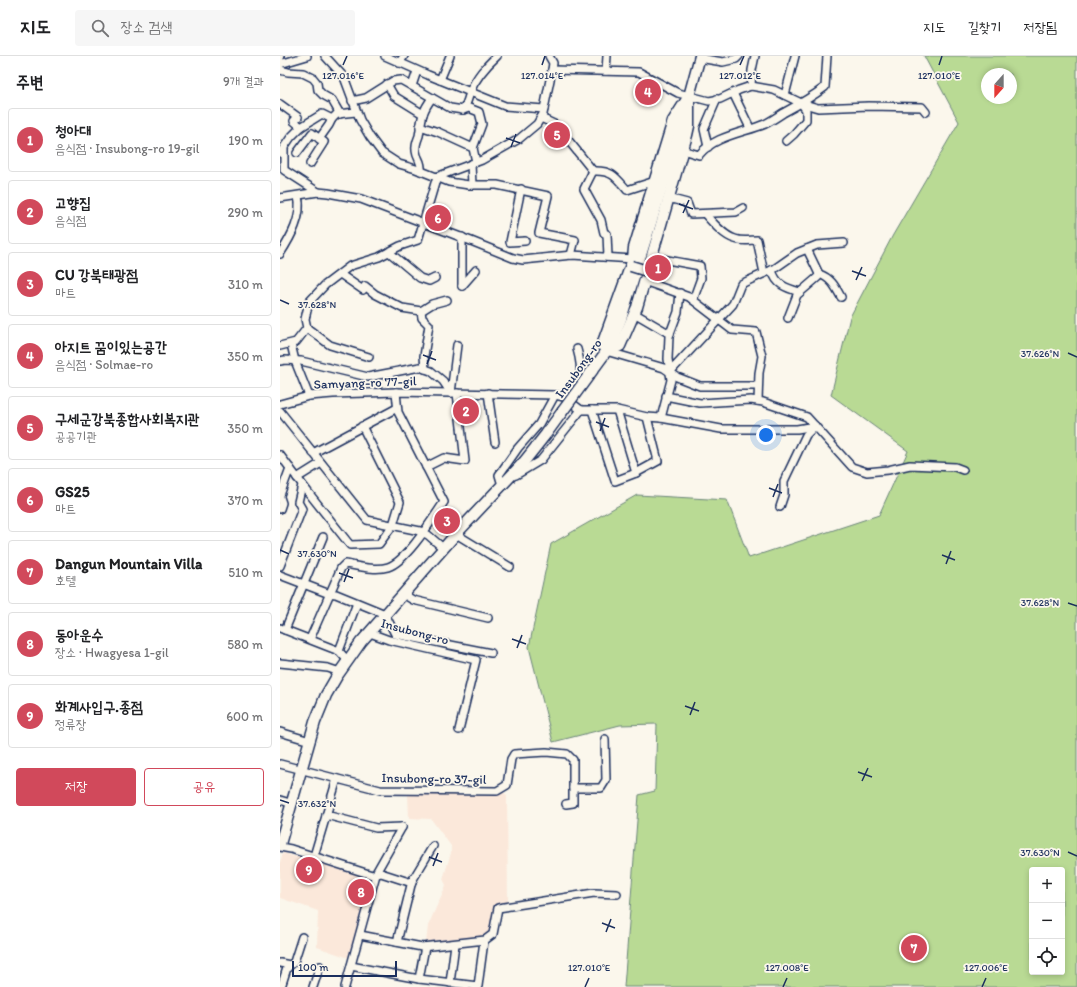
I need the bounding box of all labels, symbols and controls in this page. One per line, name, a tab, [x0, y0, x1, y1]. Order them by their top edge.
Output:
search box	[75, 10, 355, 46]
text: 지도	[20, 15, 51, 38]
icon: search	[89, 17, 111, 39]
text: 장소 검색	[121, 18, 172, 36]
text: 지도	[923, 19, 945, 36]
text: 길찾기	[967, 19, 1001, 36]
text: 저장됨	[1023, 19, 1057, 36]
north arrow	[981, 68, 1017, 104]
text: 127.016°E	[322, 69, 364, 82]
text: 127.014°E	[521, 69, 564, 82]
text: 127.012°E	[719, 69, 761, 82]
text: 127.010°E	[918, 69, 961, 82]
text: 주변	[16, 72, 43, 92]
text: 9개 결과	[223, 74, 264, 89]
pin: 4	[635, 77, 661, 107]
pin: 5	[544, 120, 570, 150]
text: 청아대	[55, 122, 91, 140]
text: 1	[27, 133, 33, 148]
text: 190 m	[228, 133, 263, 148]
text: 음식점 · Insubong-ro 19-gil	[55, 141, 200, 156]
text: 고향집	[55, 194, 91, 212]
pin: 6	[425, 203, 451, 233]
text: 2	[27, 205, 33, 220]
text: 290 m	[227, 205, 263, 220]
text: 음식점	[55, 213, 86, 228]
pin: 1	[645, 253, 671, 283]
text: CU 강북태광점	[55, 266, 138, 284]
text: 3	[26, 277, 34, 292]
text: 310 m	[228, 277, 263, 292]
text: 마트	[55, 285, 76, 300]
text: 37.628°N	[298, 298, 337, 311]
street label: Insubong-ro	[552, 335, 605, 401]
text: 아지트 꿈이있는공간	[55, 338, 167, 356]
text: 37.626°N	[1021, 347, 1059, 360]
text: 4	[26, 349, 34, 364]
text: 350 m	[227, 349, 263, 364]
text: 음식점 · Solmae-ro	[55, 357, 153, 372]
street label: Samyang-ro 77-gil	[313, 373, 417, 392]
pin: 2	[453, 396, 479, 426]
text: 구세군강북종합사회복지관	[55, 410, 200, 428]
text: 5	[27, 421, 33, 436]
text: 350 m	[227, 421, 263, 436]
your location	[756, 425, 776, 445]
text: 공공기관	[55, 429, 97, 444]
text: GS25	[55, 483, 90, 501]
text: 6	[27, 493, 33, 508]
text: 370 m	[228, 493, 263, 508]
text: 마트	[55, 501, 76, 516]
pin: 3	[434, 506, 460, 536]
text: 37.630°N	[297, 547, 337, 560]
text: Dangun Mountain Villa	[55, 555, 202, 573]
text: 7	[27, 565, 33, 580]
text: 510 m	[228, 565, 263, 580]
text: 호텔	[55, 573, 76, 588]
text: 37.628°N	[1021, 596, 1060, 609]
street label: Insubong-ro	[379, 615, 451, 648]
text: 동아운수	[55, 626, 103, 644]
text: 8	[26, 637, 34, 652]
text: 580 m	[227, 637, 263, 652]
text: 장소 · Hwagyesa 1-gil	[55, 645, 169, 660]
text: 화계사입구.종점	[55, 698, 143, 716]
text: 9	[27, 709, 33, 724]
text: 600 m	[226, 709, 263, 724]
text: 정류장	[55, 717, 86, 732]
button: 저장	[16, 768, 136, 806]
button: 공유	[144, 768, 264, 806]
street label: Insubong-ro 37-gil	[381, 770, 487, 787]
text: 37.632°N	[298, 797, 337, 810]
text: 37.630°N	[1020, 846, 1060, 859]
pin: 9	[296, 855, 322, 885]
map controls	[1029, 867, 1065, 975]
button: +	[1029, 867, 1065, 903]
pin: 8	[348, 877, 374, 907]
button: −	[1029, 903, 1065, 939]
pin: 7	[901, 933, 927, 963]
button: locate	[1029, 939, 1065, 975]
scale bar	[292, 959, 397, 978]
text: 100 m	[298, 961, 328, 974]
text: 127.010°E	[568, 961, 611, 974]
text: 127.008°E	[765, 961, 809, 974]
text: 127.006°E	[964, 961, 1008, 974]

